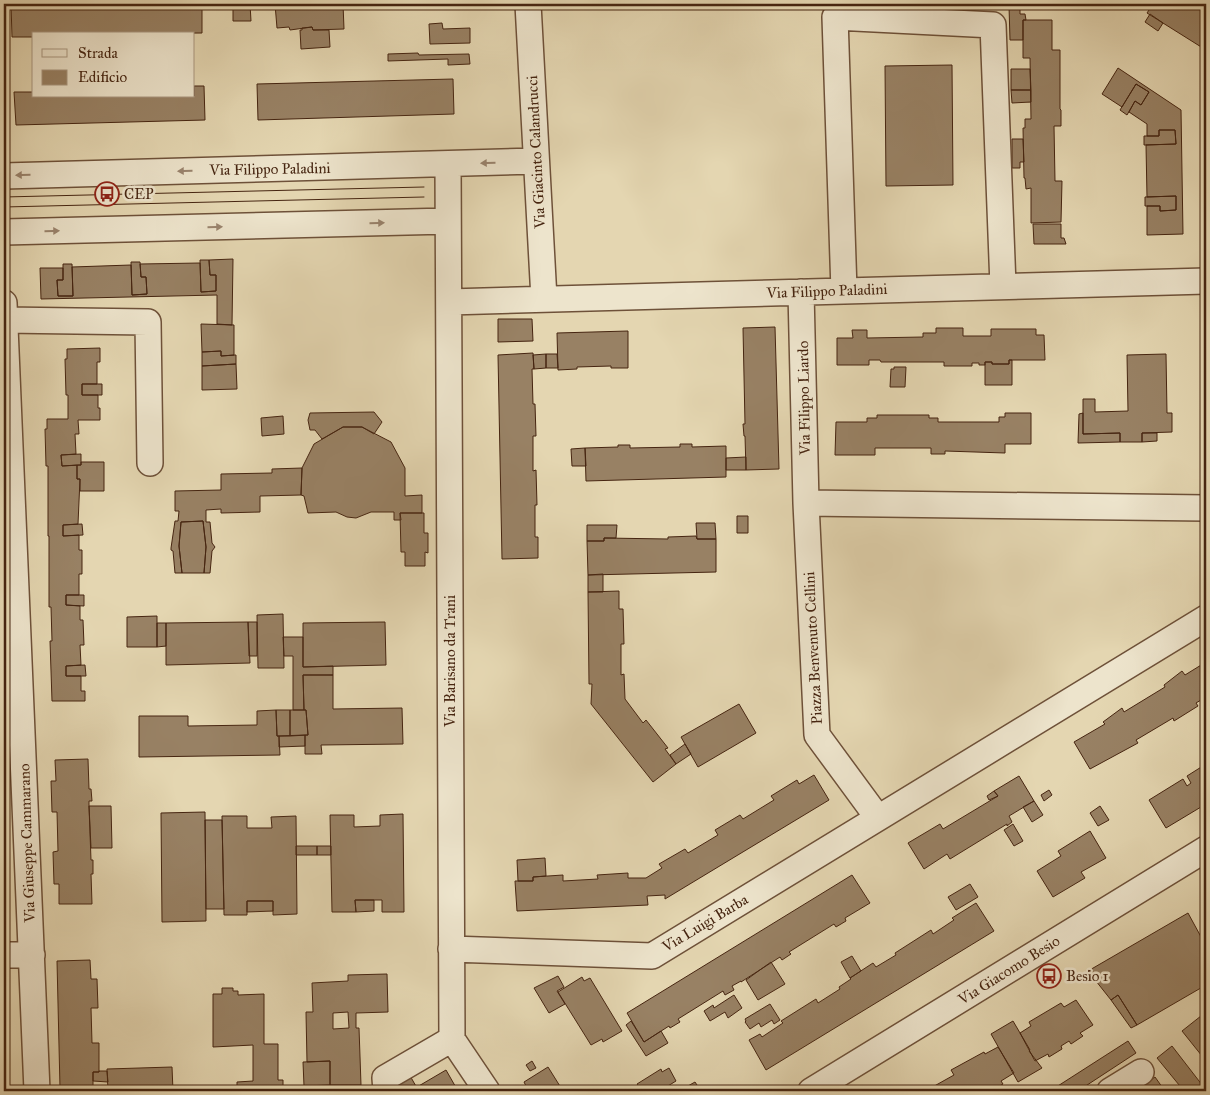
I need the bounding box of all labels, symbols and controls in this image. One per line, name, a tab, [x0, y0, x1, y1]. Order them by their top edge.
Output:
legend	[32, 32, 195, 98]
text: Strada	[78, 44, 118, 62]
text: Edificio	[78, 68, 127, 86]
street label: Via Giacinto Calandrucci	[523, 75, 549, 230]
street label: Via Filippo Paladini	[208, 159, 331, 179]
one-way arrow	[479, 159, 495, 167]
one-way arrow	[177, 167, 193, 175]
one-way arrow	[15, 171, 31, 179]
bus stop icon: CEP	[94, 181, 120, 207]
place label: CEP	[124, 185, 154, 203]
one-way arrow	[370, 218, 386, 226]
one-way arrow	[207, 223, 223, 231]
one-way arrow	[45, 227, 61, 235]
street label: Via Filippo Paladini	[765, 280, 888, 302]
street label: Via Filippo Liardo	[794, 340, 814, 456]
street label: Piazza Benvenuto Cellini	[800, 571, 826, 725]
street label: Via Barisano da Trani	[441, 595, 459, 728]
street label: Via Giuseppe Cammarano	[15, 763, 39, 924]
street label: Via Luigi Barba	[658, 890, 752, 956]
street label: Via Giacomo Besio	[954, 931, 1063, 1009]
bus stop icon: Besio 1	[1036, 963, 1062, 989]
place label: Besio 1	[1066, 967, 1109, 985]

